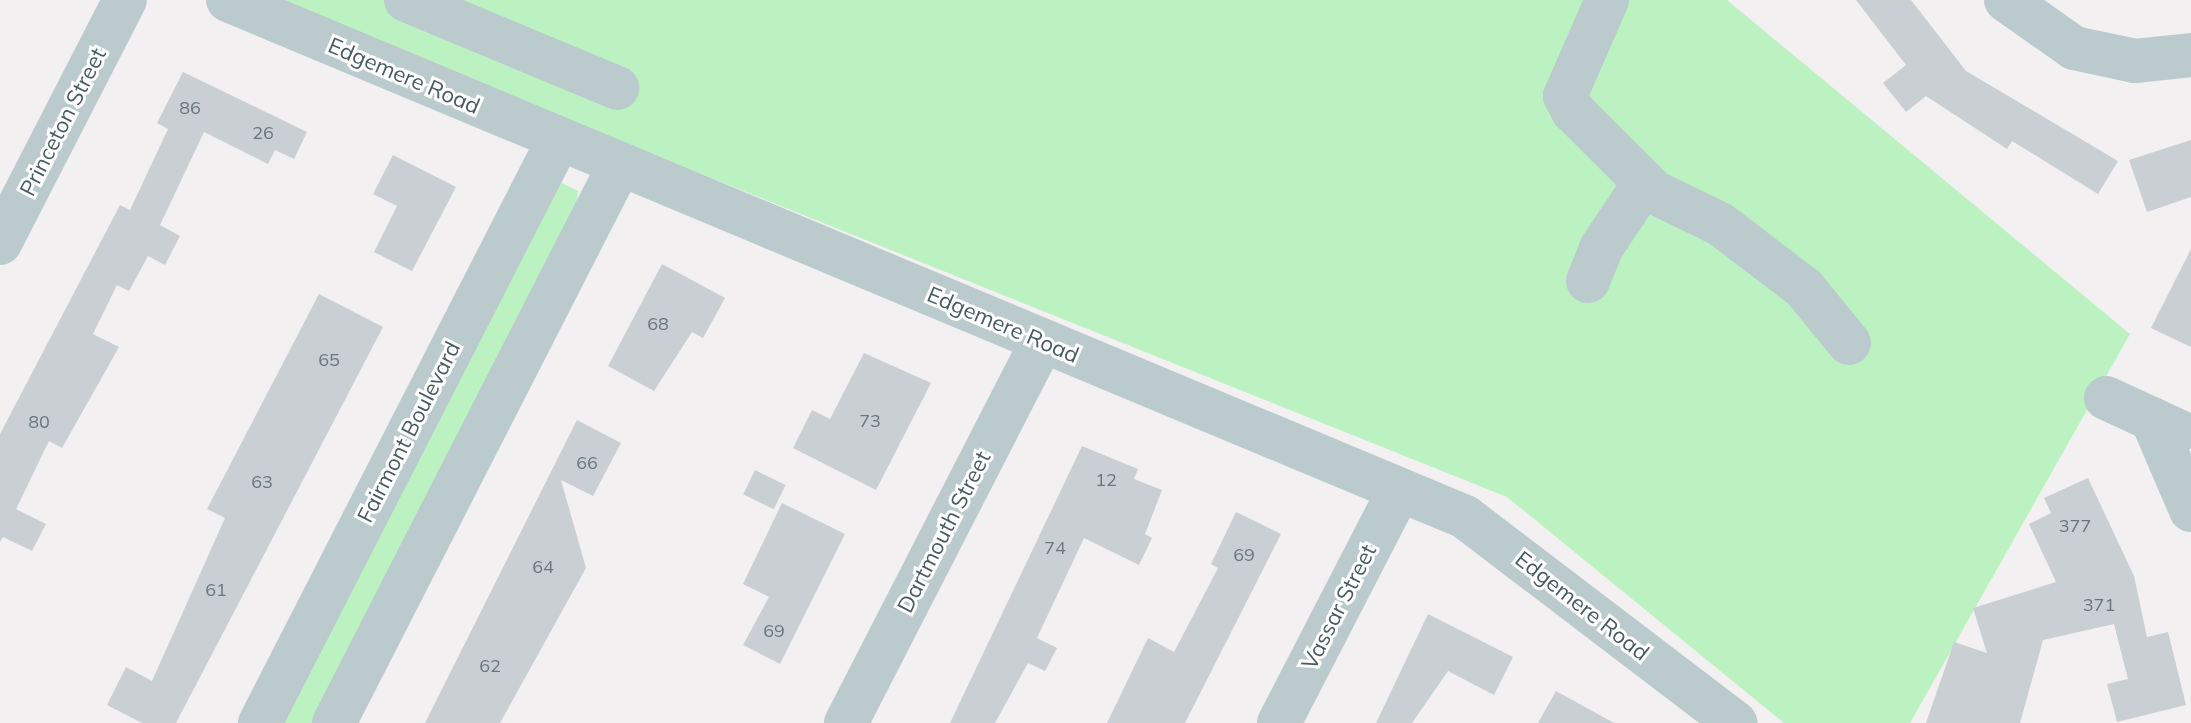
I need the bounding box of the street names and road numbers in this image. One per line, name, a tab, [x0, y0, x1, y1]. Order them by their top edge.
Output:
street label: Edgemere Road	[324, 32, 484, 120]
street label: Princeton Street	[14, 44, 112, 200]
street label: Edgemere Road	[923, 281, 1083, 369]
street label: Fairmont Boulevard	[352, 337, 466, 527]
street label: Dartmouth Street	[892, 447, 996, 617]
street label: Vassar Street	[1296, 540, 1382, 674]
street label: Edgemere Road	[1510, 546, 1654, 666]

